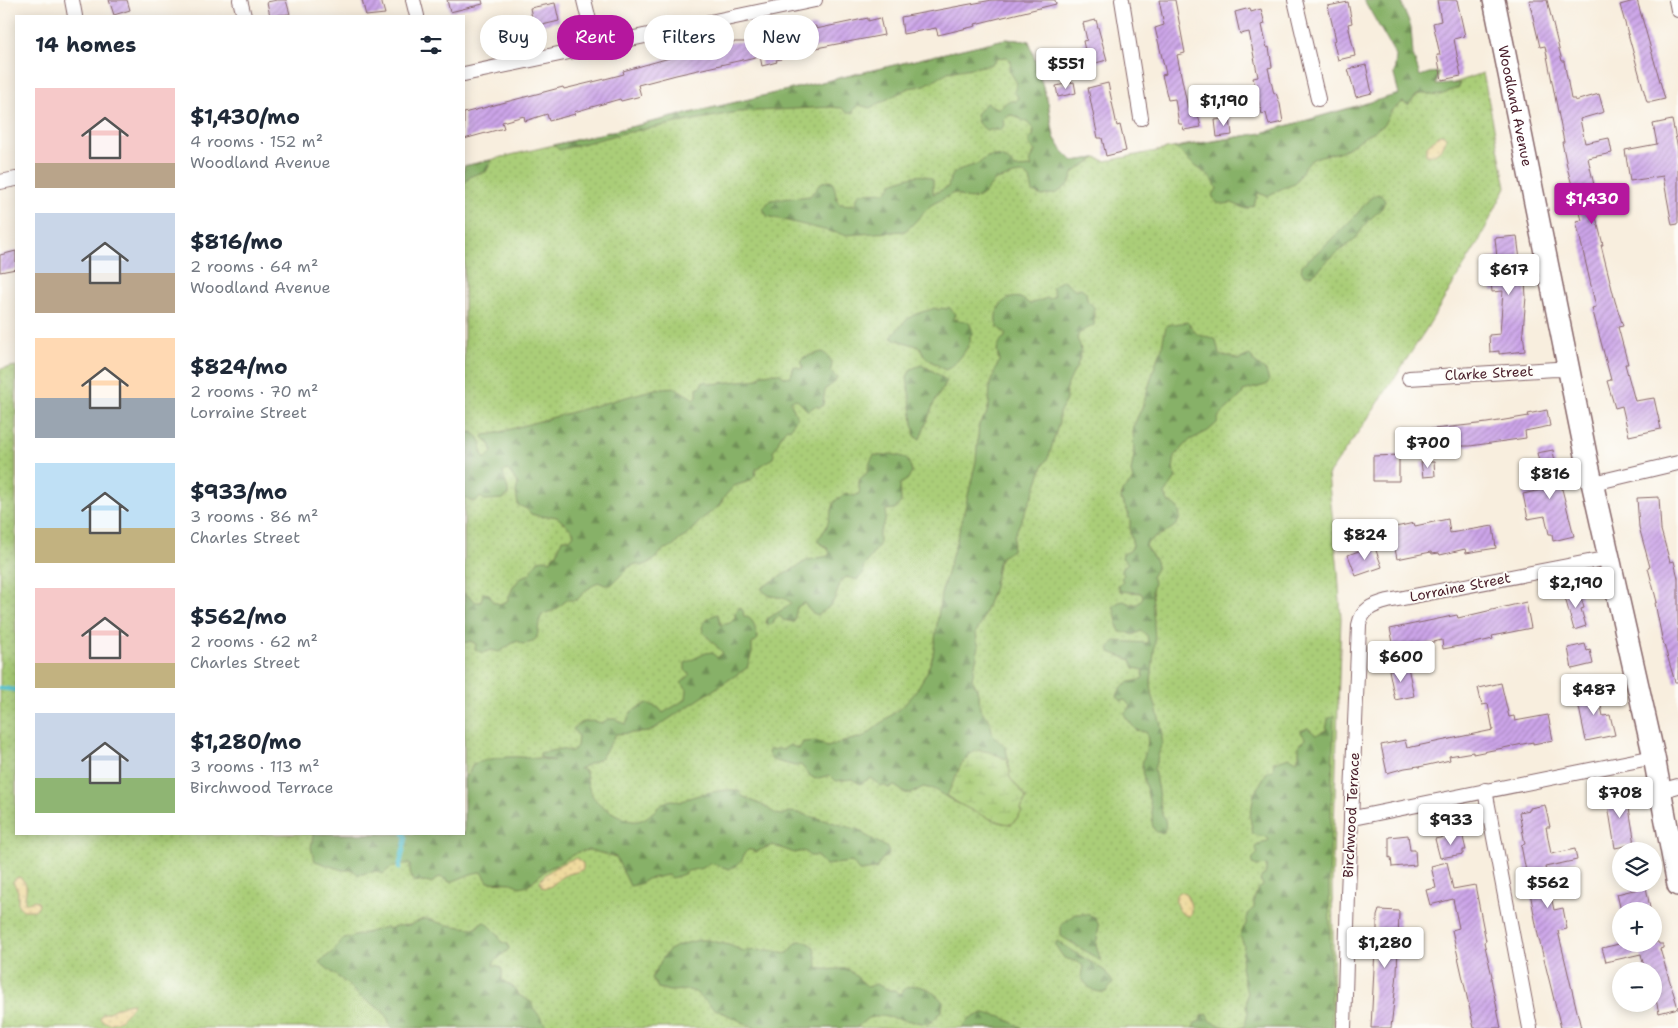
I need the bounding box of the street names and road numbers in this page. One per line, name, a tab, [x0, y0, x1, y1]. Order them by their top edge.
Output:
street label: Woodland Avenue	[1494, 44, 1536, 168]
street label: Clarke Street	[1444, 362, 1534, 384]
street label: Lorraine Street	[1408, 568, 1512, 606]
street label: Birchwood Terrace	[1339, 752, 1363, 878]

